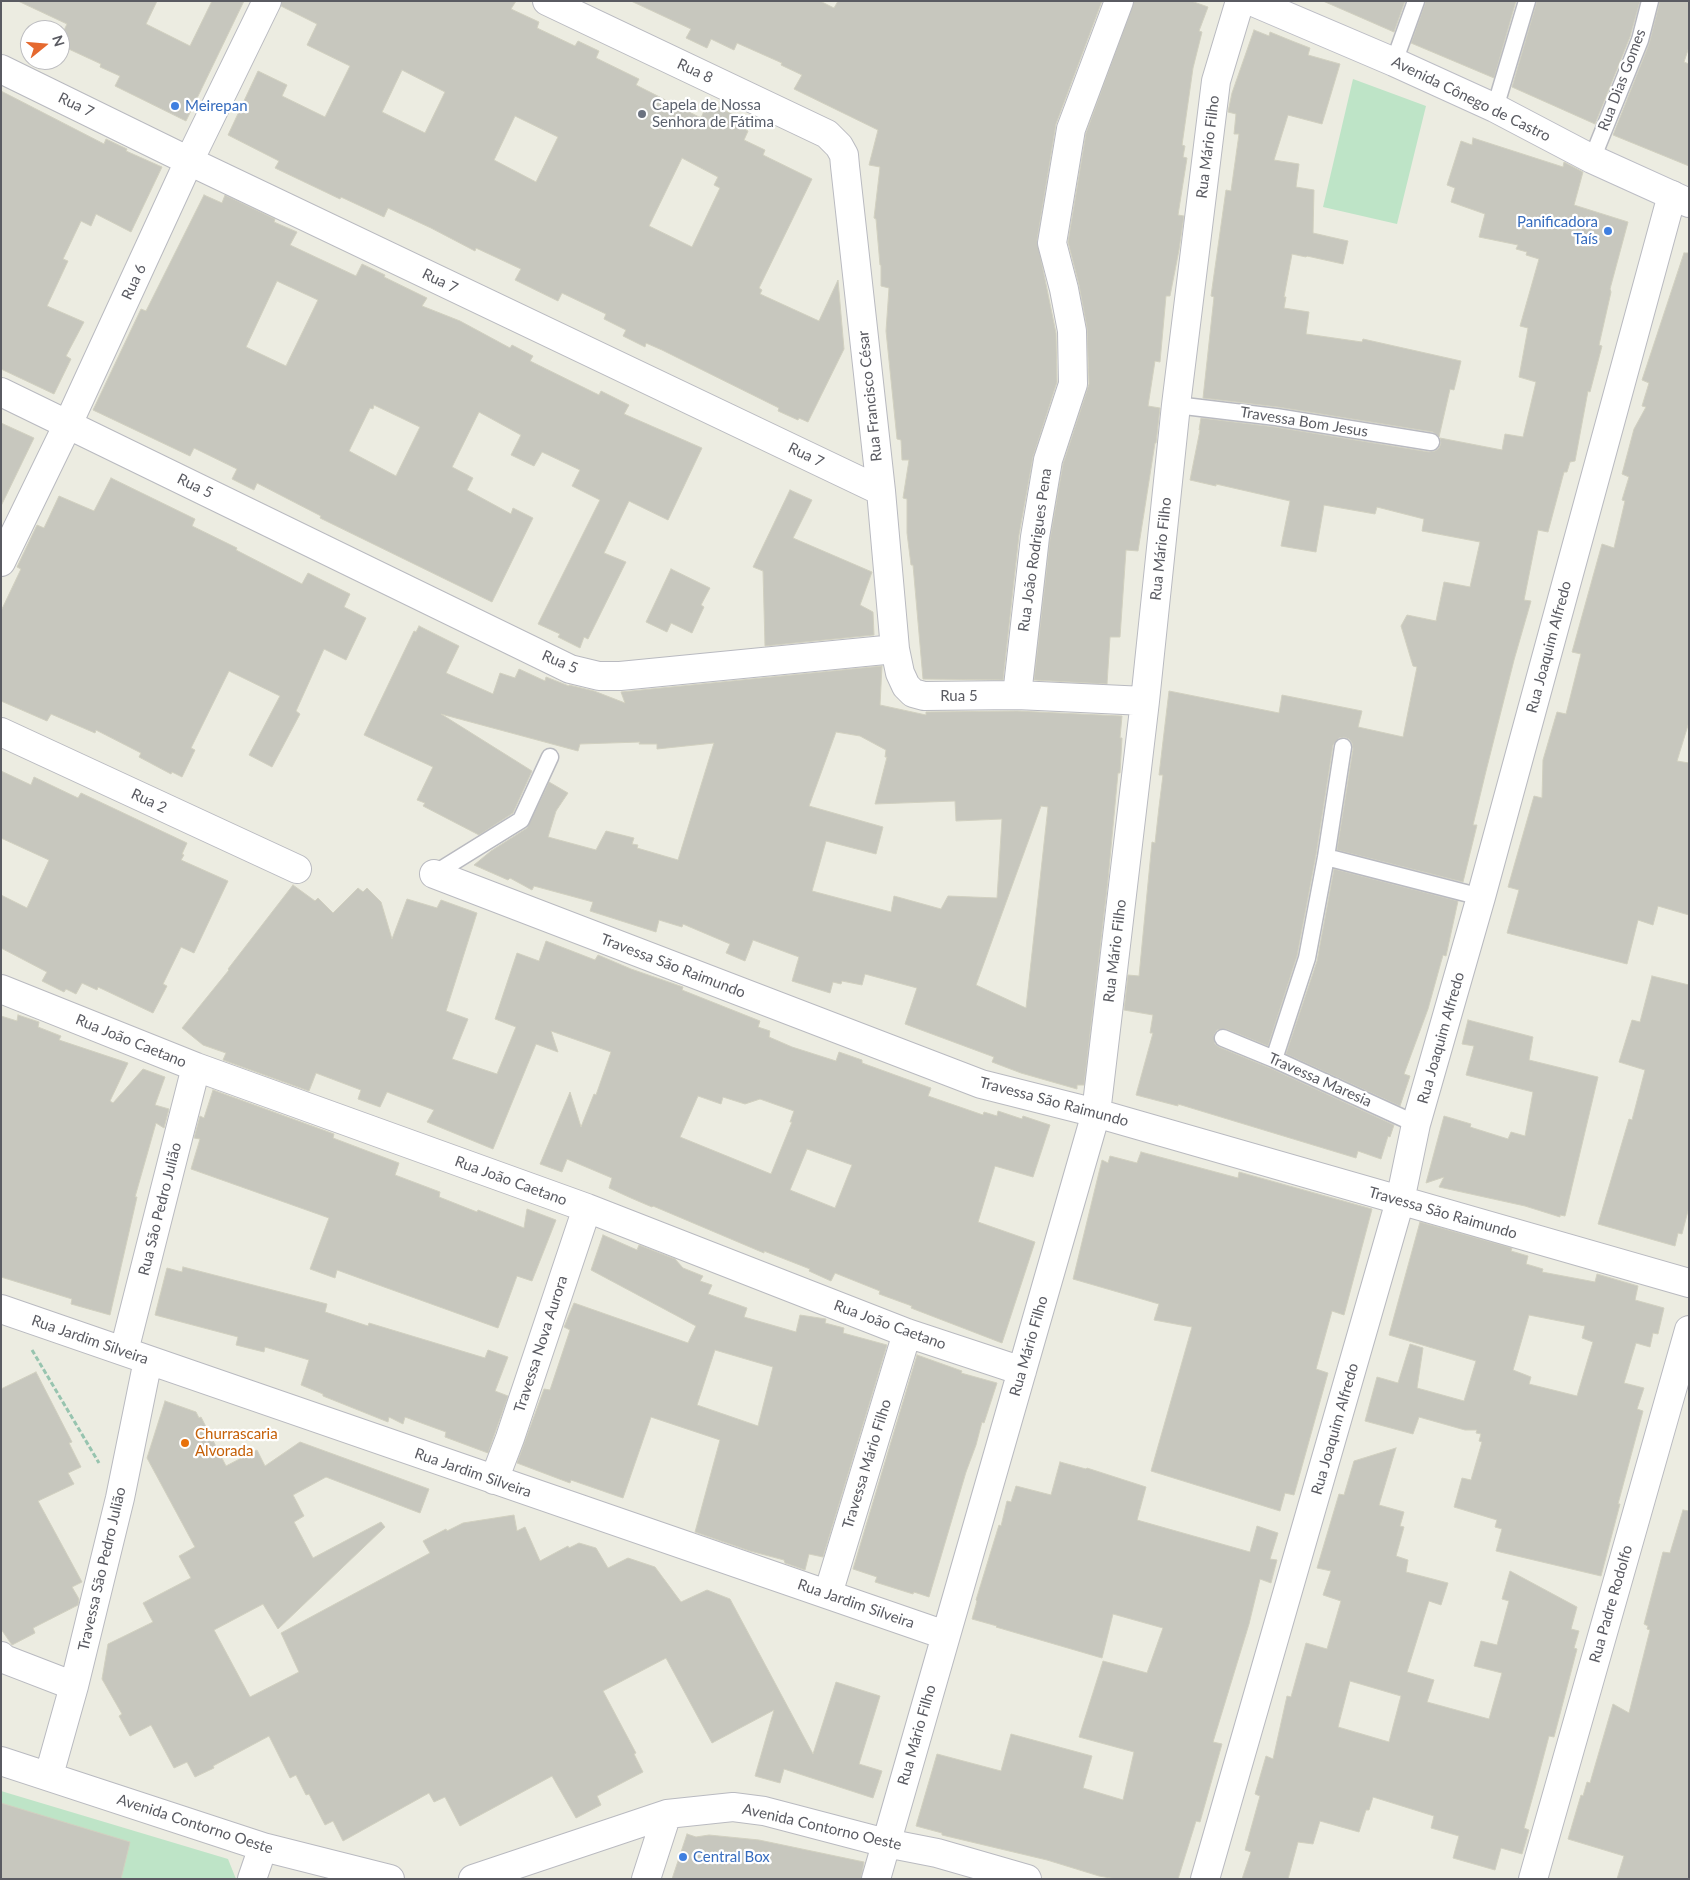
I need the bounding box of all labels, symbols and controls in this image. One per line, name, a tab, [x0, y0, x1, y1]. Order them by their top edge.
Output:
north arrow	[20, 20, 70, 70]
street label: Rua Dias Gomes	[1594, 27, 1650, 133]
text: N	[49, 33, 69, 48]
street label: Avenida Cônego de Castro	[1389, 53, 1553, 145]
street label: Rua 8	[674, 55, 716, 87]
street label: Rua 7	[55, 89, 97, 121]
street label: Rua Mário Filho	[1193, 94, 1223, 200]
place label: Capela de Nossa Senhora de Fátima	[652, 96, 774, 131]
place label: Meirepan	[185, 97, 248, 115]
marker: Meirepan	[169, 100, 181, 112]
marker: Capela de Nossa Senhora de Fátima	[636, 108, 648, 120]
place label: Panificadora Taís	[1517, 213, 1598, 248]
marker: Panificadora Taís	[1602, 225, 1614, 237]
street label: Rua 6	[118, 261, 150, 303]
street label: Rua 7	[419, 265, 461, 297]
street label: Rua Francisco César	[854, 330, 886, 462]
street label: Travessa Bom Jesus	[1239, 403, 1369, 441]
street label: Rua 7	[785, 439, 827, 471]
street label: Rua João Rodrigues Pena	[1015, 467, 1055, 633]
street label: Rua 5	[174, 470, 216, 502]
street label: Rua Mário Filho	[1147, 496, 1175, 602]
street label: Rua Joaquim Alfredo	[1523, 579, 1575, 715]
street label: Rua 5	[539, 646, 581, 678]
street label: Rua 5	[940, 687, 978, 705]
street label: Rua 2	[128, 785, 170, 817]
street label: Rua Mário Filho	[1100, 898, 1130, 1004]
street label: Travessa São Raimundo	[598, 930, 748, 1002]
street label: Rua Joaquim Alfredo	[1414, 970, 1468, 1106]
street label: Rua João Caetano	[73, 1011, 189, 1071]
street label: Travessa Maresia	[1265, 1049, 1375, 1111]
street label: Travessa São Raimundo	[977, 1073, 1131, 1131]
street label: Rua São Pedro Julião	[135, 1141, 185, 1277]
street label: Rua João Caetano	[452, 1152, 570, 1210]
street label: Travessa São Raimundo	[1367, 1183, 1519, 1243]
street label: Travessa Nova Aurora	[510, 1273, 572, 1415]
street label: Rua Mário Filho	[1006, 1294, 1052, 1398]
street label: Rua João Caetano	[831, 1296, 949, 1354]
street label: Rua Jardim Silveira	[29, 1312, 151, 1368]
street label: Rua Joaquim Alfredo	[1308, 1361, 1362, 1497]
street label: Travessa Mário Filho	[839, 1397, 895, 1531]
place label: Churrascaria Alvorada	[195, 1425, 278, 1460]
marker: Churrascaria Alvorada	[179, 1437, 191, 1449]
street label: Rua Jardim Silveira	[412, 1445, 534, 1501]
street label: Travessa São Pedro Julião	[74, 1485, 130, 1653]
street label: Rua Padre Rodolfo	[1586, 1543, 1636, 1665]
street label: Rua Jardim Silveira	[795, 1576, 917, 1632]
street label: Rua Mário Filho	[894, 1683, 940, 1787]
street label: Avenida Contorno Oeste	[115, 1790, 275, 1858]
street label: Avenida Contorno Oeste	[741, 1800, 903, 1854]
place label: Central Box	[693, 1848, 770, 1866]
marker: Central Box	[677, 1851, 689, 1863]

